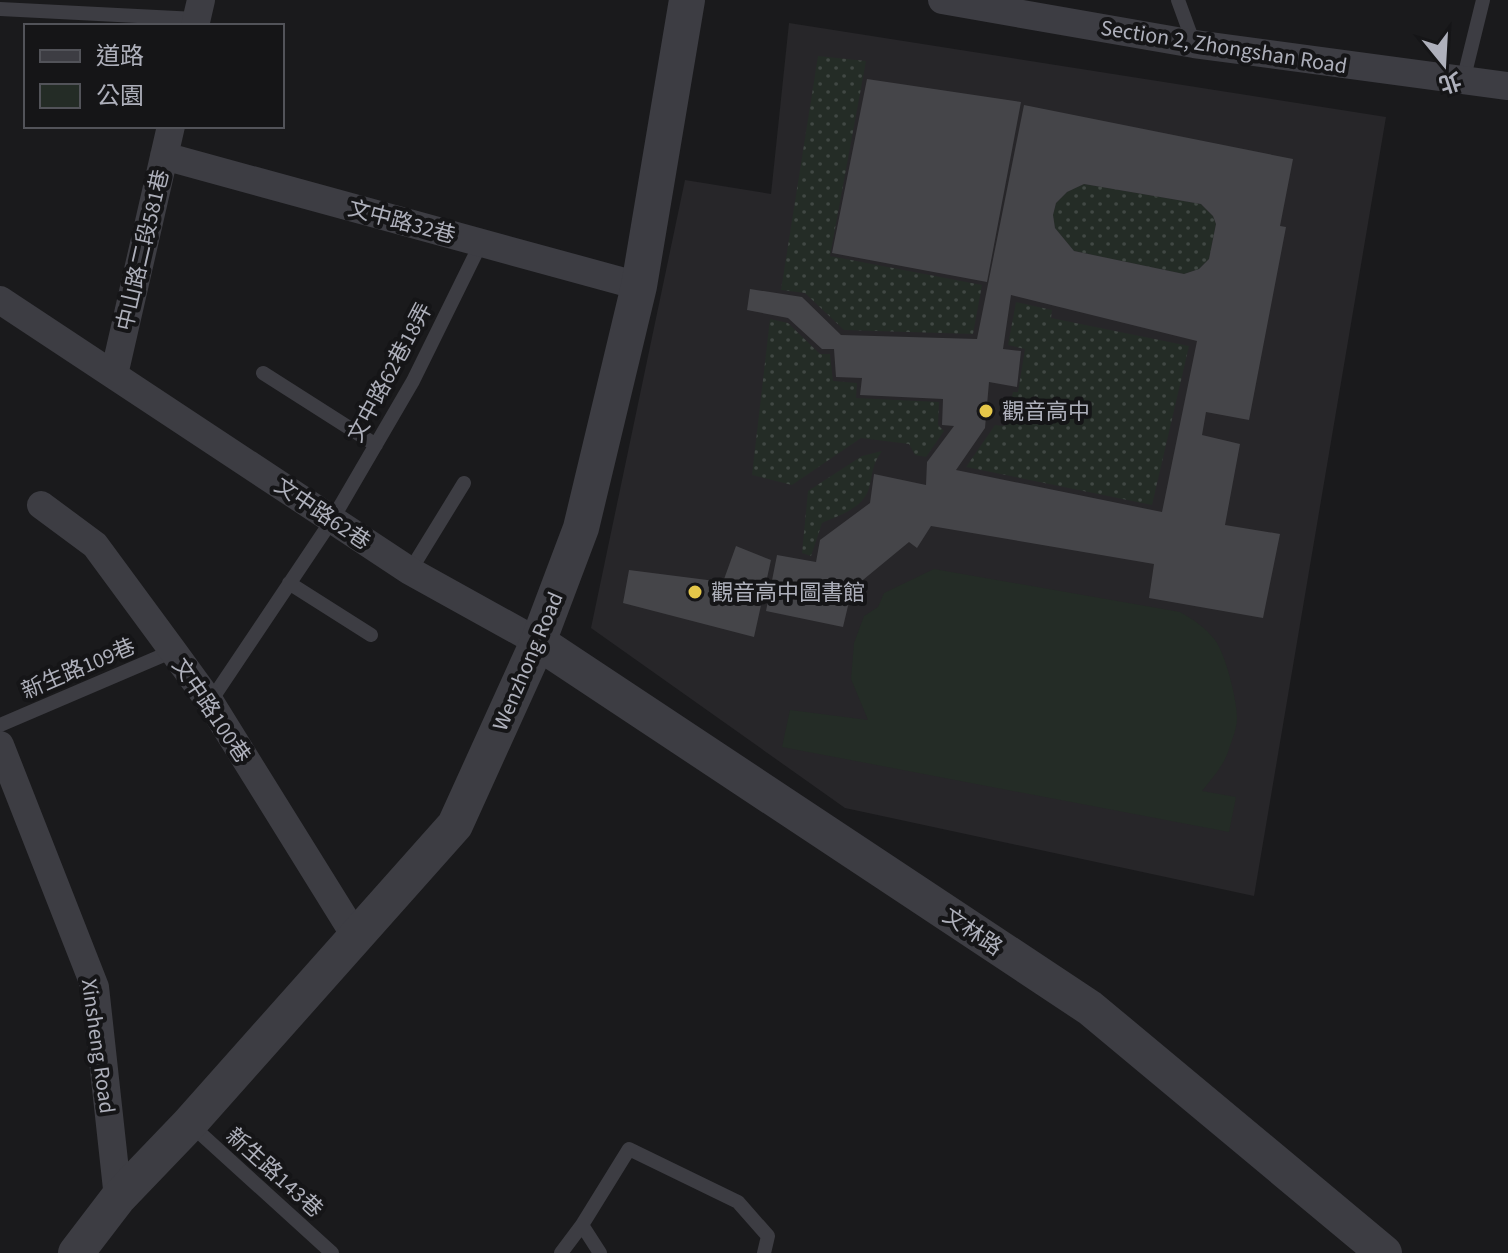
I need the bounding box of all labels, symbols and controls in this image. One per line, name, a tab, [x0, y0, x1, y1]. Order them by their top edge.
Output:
street label: Section 2, Zhongshan Road	[1098, 12, 1349, 82]
legend	[24, 24, 284, 128]
north arrow	[1404, 24, 1484, 104]
text: 道路	[96, 39, 144, 74]
text: 北	[1434, 63, 1465, 101]
text: 公園	[96, 79, 144, 114]
street label: 中山路二段581巷	[109, 166, 177, 334]
street label: 文中路32巷	[345, 192, 459, 252]
street label: 文中路62巷18弄	[340, 297, 440, 448]
place label: 觀音高中	[1002, 396, 1090, 428]
marker: 觀音高中	[977, 402, 995, 420]
street label: 文中路62巷	[268, 470, 377, 558]
place label: 觀音高中圖書館	[711, 577, 865, 609]
marker: 觀音高中圖書館	[686, 583, 704, 601]
street label: Wenzhong Road	[484, 587, 572, 736]
street label: 新生路109巷	[17, 631, 140, 707]
street label: 文中路100巷	[164, 652, 258, 770]
street label: 文林路	[936, 900, 1009, 964]
street label: Xinsheng Road	[73, 977, 123, 1115]
street label: 新生路143巷	[219, 1120, 330, 1225]

